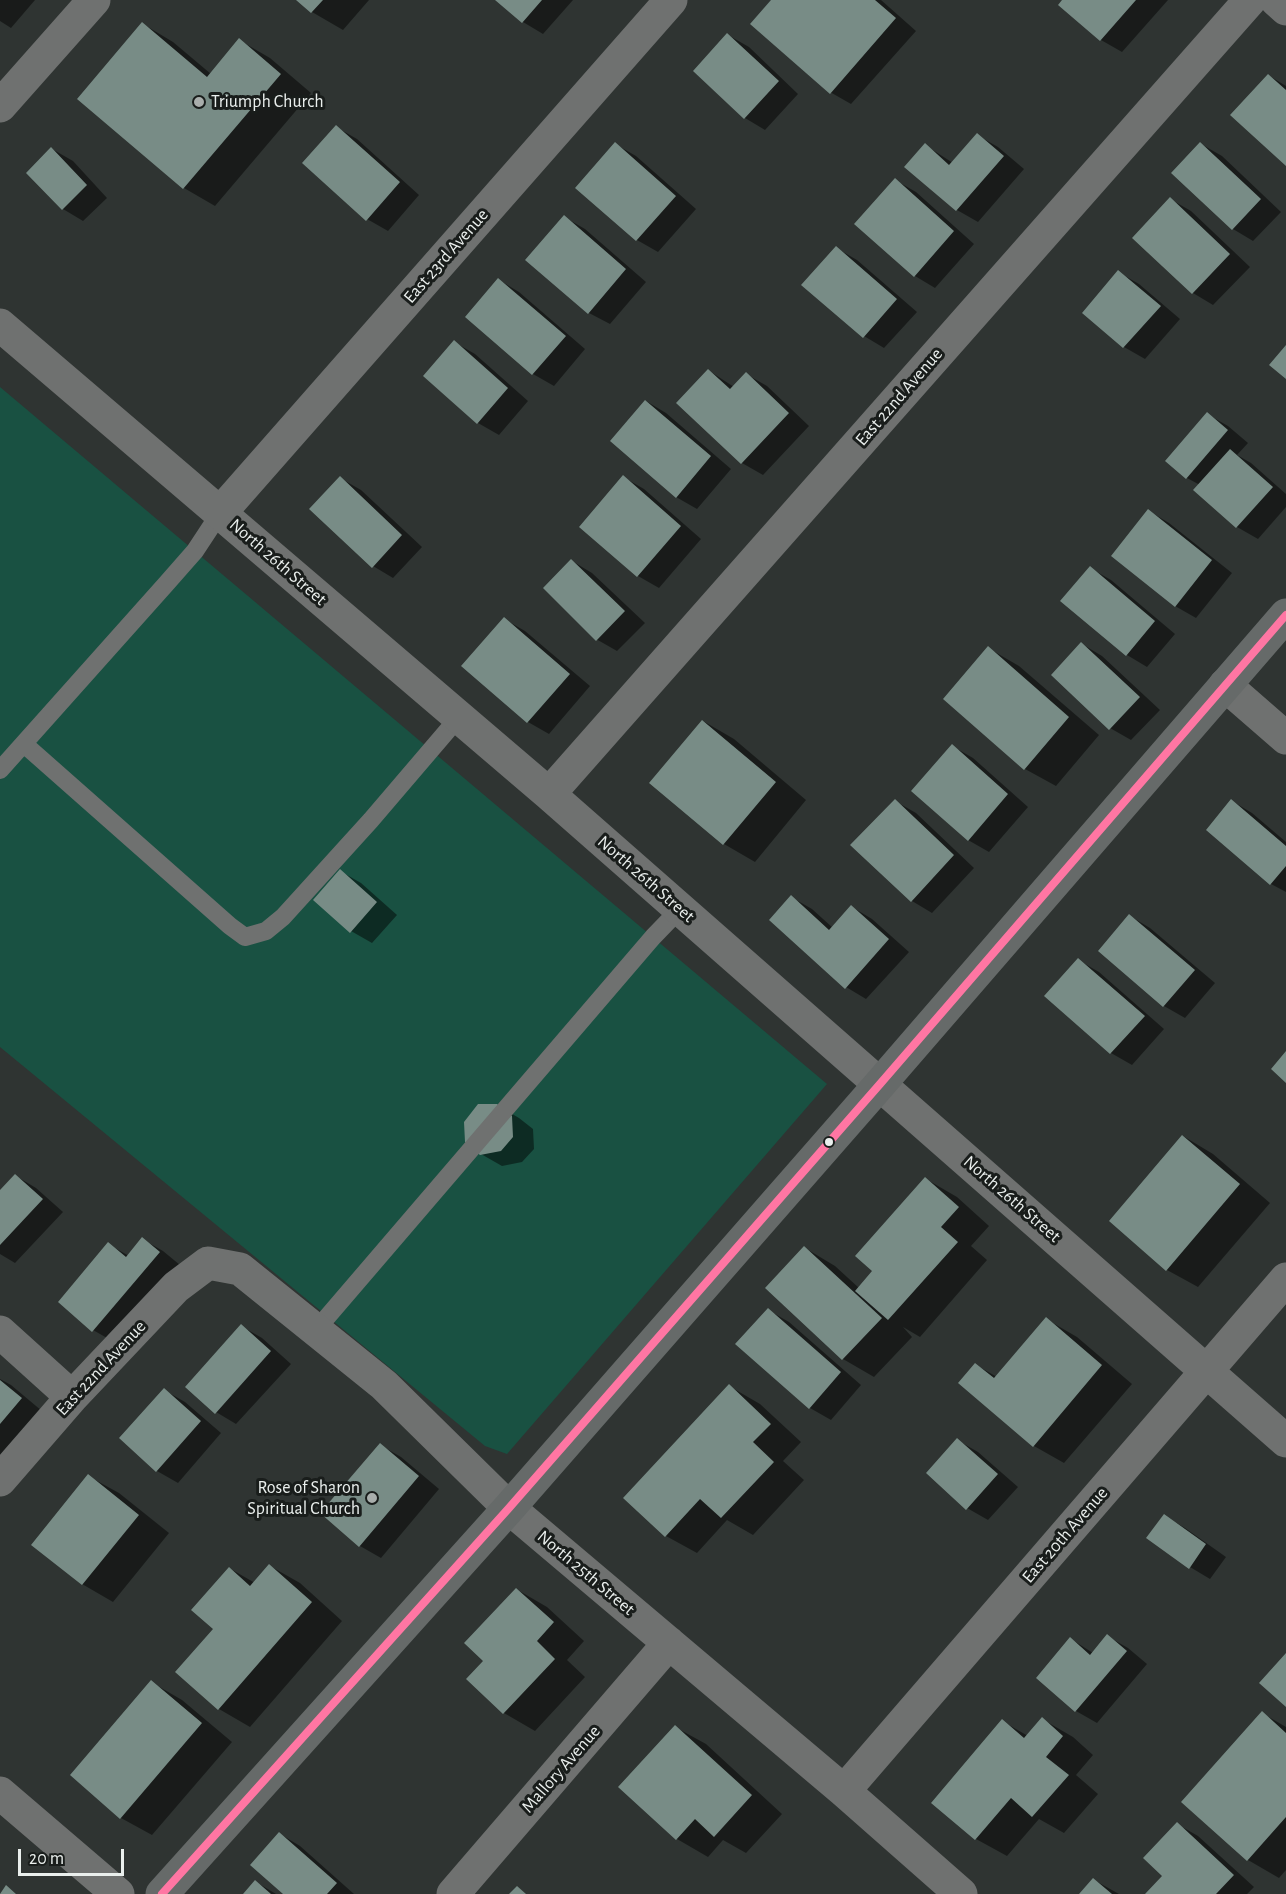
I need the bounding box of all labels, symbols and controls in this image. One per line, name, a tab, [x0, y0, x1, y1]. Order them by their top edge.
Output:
place label: Triumph Church	[211, 91, 324, 113]
marker: Triumph Church	[192, 95, 206, 109]
street label: East 23rd Avenue	[399, 204, 493, 308]
street label: East 22nd Avenue	[851, 344, 947, 450]
street label: North 26th Street	[225, 514, 331, 610]
street label: North 26th Street	[593, 831, 699, 927]
unlabelled marker	[823, 1136, 835, 1148]
street label: North 26th Street	[959, 1151, 1065, 1247]
street label: East 22nd Avenue	[51, 1316, 151, 1420]
place label: Rose of Sharon Spiritual Church	[247, 1477, 360, 1520]
street label: East 20th Avenue	[1017, 1483, 1113, 1587]
marker: Rose of Sharon Spiritual Church	[365, 1491, 379, 1505]
street label: North 25th Street	[533, 1526, 639, 1620]
street label: Mallory Avenue	[517, 1721, 605, 1817]
scale bar	[21, 1837, 128, 1875]
text: 20 m	[29, 1850, 64, 1868]

